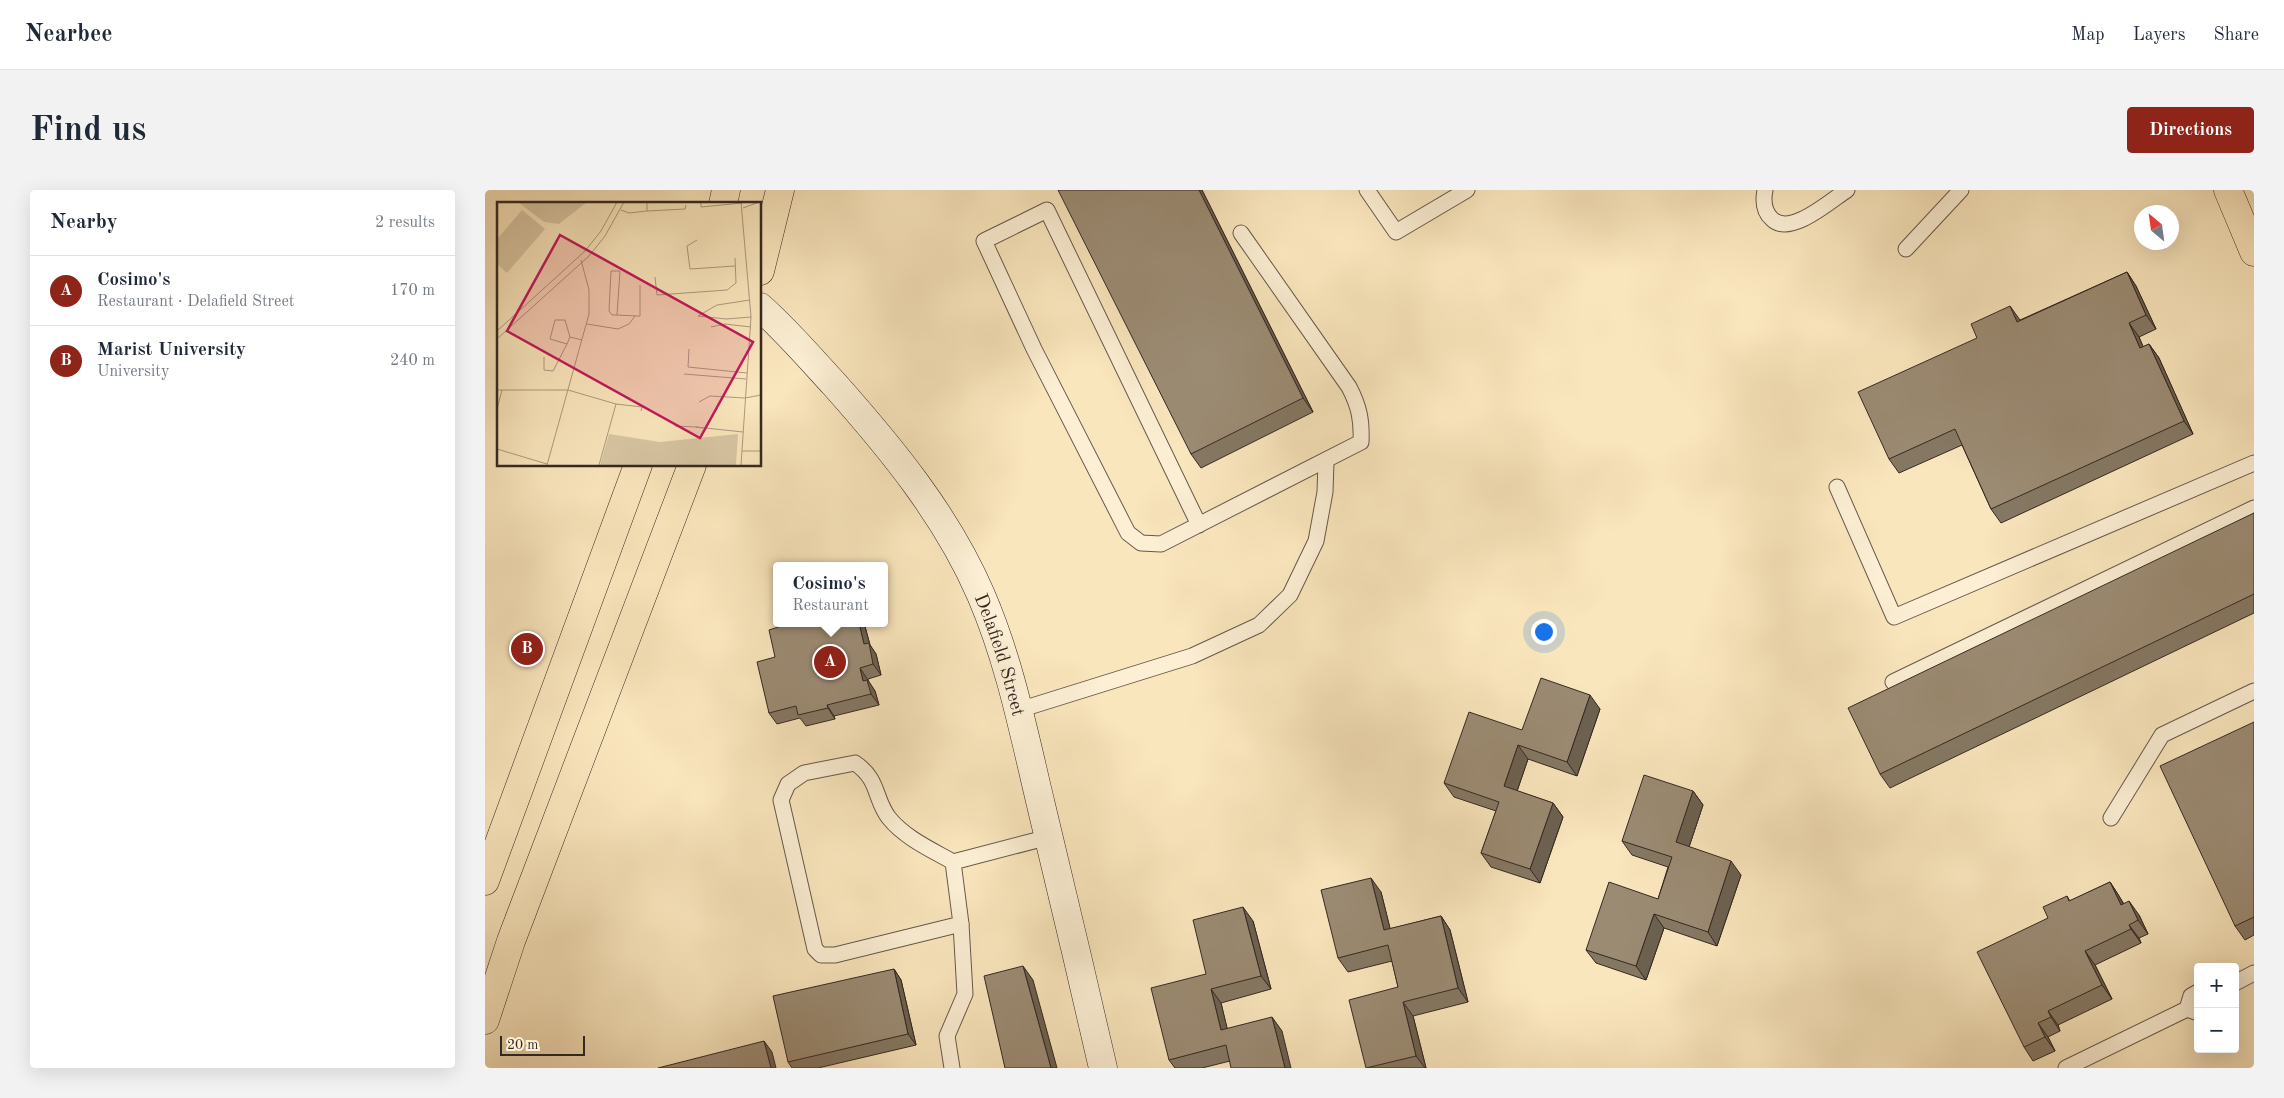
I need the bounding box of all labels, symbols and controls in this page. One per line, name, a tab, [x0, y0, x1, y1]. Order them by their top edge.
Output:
text: Nearbee	[25, 23, 113, 47]
text: Map	[2071, 26, 2105, 44]
text: Layers	[2133, 26, 2185, 44]
text: Share	[2213, 26, 2259, 44]
button: Directions	[2127, 107, 2254, 153]
text: Find us	[30, 113, 146, 148]
inset map	[497, 202, 761, 466]
north arrow	[2134, 205, 2179, 250]
text: Nearby	[50, 212, 118, 233]
text: 2 results	[375, 215, 435, 231]
text: Cosimo's	[97, 271, 170, 290]
text: A	[60, 283, 72, 299]
text: 170 m	[390, 283, 435, 299]
text: Restaurant · Delafield Street	[97, 294, 294, 310]
text: Marist University	[97, 341, 246, 360]
text: B	[60, 353, 72, 369]
text: 240 m	[390, 353, 435, 369]
text: University	[97, 364, 169, 380]
popup	[773, 562, 888, 627]
text: Cosimo's	[792, 575, 866, 594]
street label: Delafield Street	[970, 591, 1027, 718]
text: Restaurant	[792, 598, 869, 614]
your location	[1531, 619, 1557, 645]
pin: B	[511, 630, 543, 668]
pin: A	[814, 643, 846, 681]
map controls	[2194, 963, 2239, 1053]
button: +	[2194, 963, 2239, 1008]
button: −	[2194, 1008, 2239, 1053]
scale bar	[500, 1033, 585, 1056]
text: 20 m	[507, 1038, 538, 1052]

